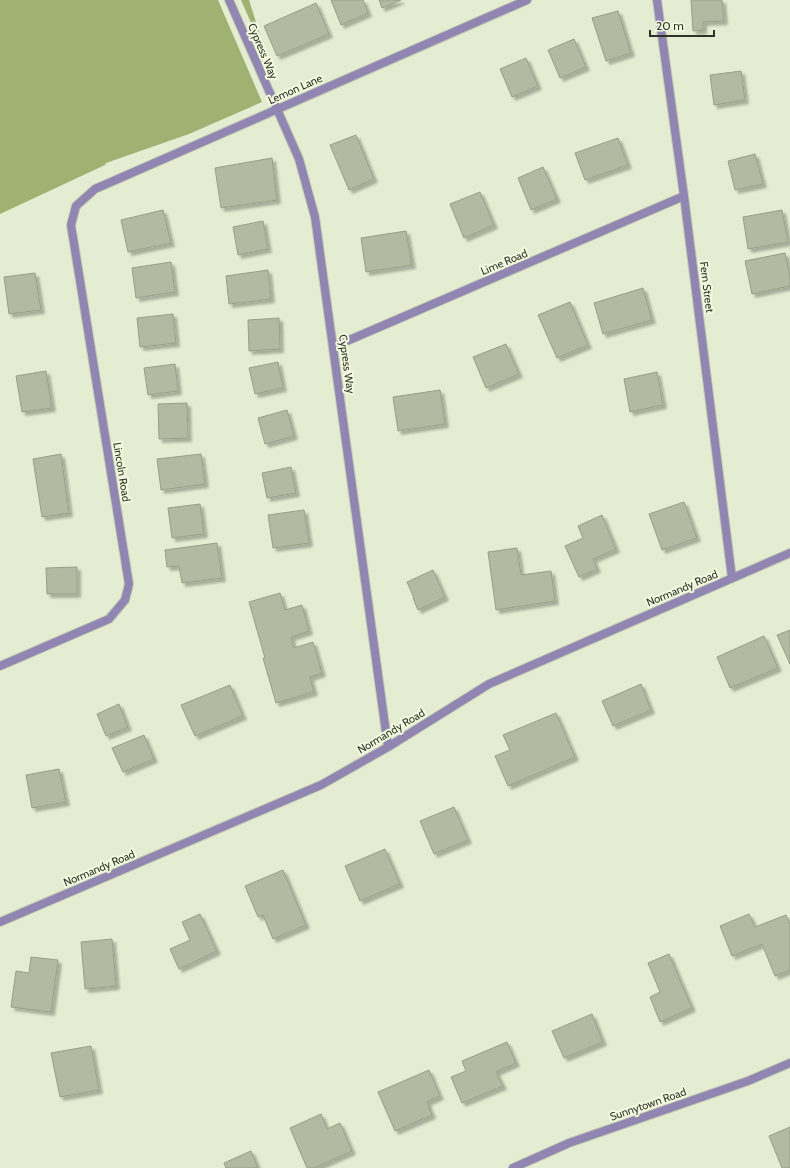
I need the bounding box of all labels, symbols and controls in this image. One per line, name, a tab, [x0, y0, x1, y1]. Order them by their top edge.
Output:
scale bar	[650, 12, 714, 38]
text: 20 m	[656, 18, 684, 33]
street label: Cypress Way	[245, 21, 281, 82]
street label: Lemon Lane	[266, 71, 325, 107]
street label: Lime Road	[478, 246, 530, 278]
street label: Fern Street	[697, 261, 717, 314]
street label: Cypress Way	[336, 334, 358, 395]
street label: Lincoln Road	[110, 441, 134, 503]
street label: Normandy Road	[644, 567, 720, 609]
street label: Normandy Road	[355, 705, 427, 757]
street label: Normandy Road	[61, 847, 137, 889]
street label: Sunnytown Road	[608, 1084, 688, 1124]

